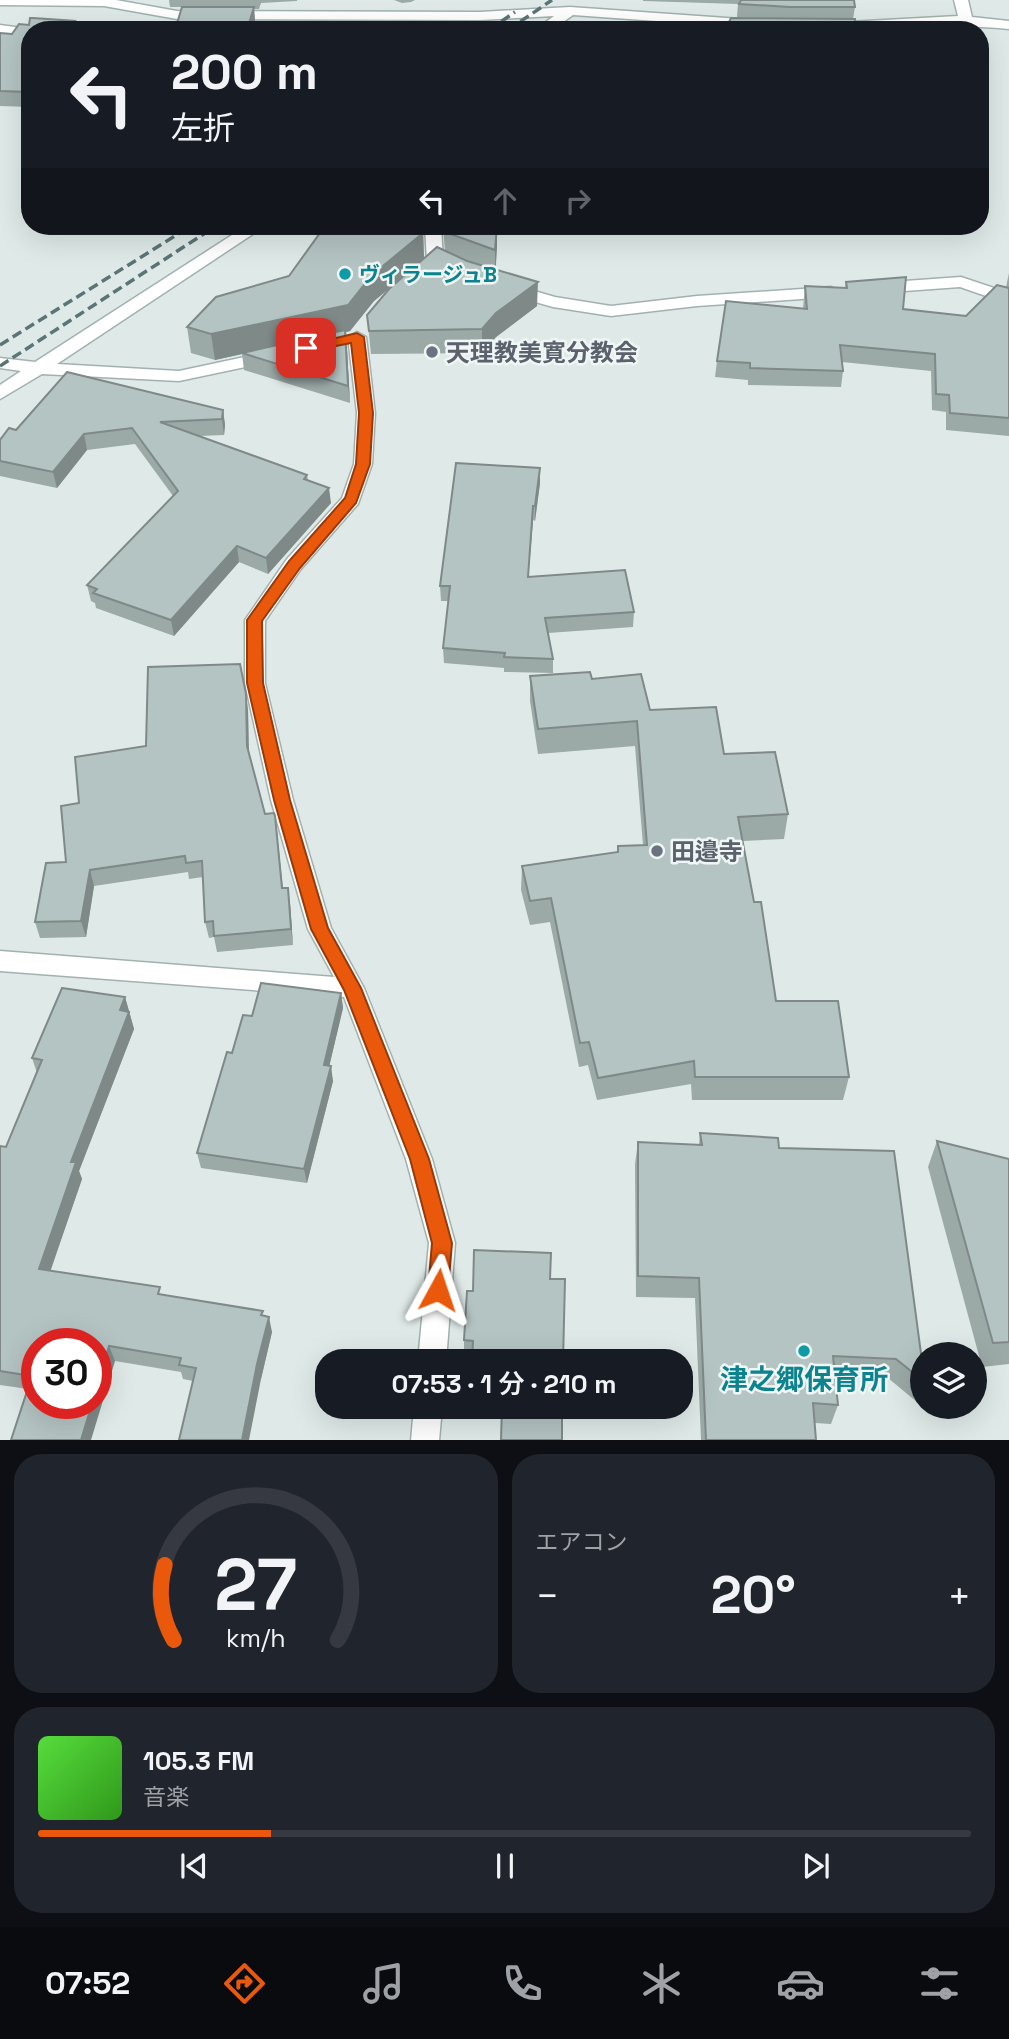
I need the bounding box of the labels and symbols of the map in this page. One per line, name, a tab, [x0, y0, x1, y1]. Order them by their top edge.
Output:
place label: ヴィラージュB	[359, 261, 497, 288]
marker: ヴィラージュB	[337, 266, 353, 282]
pin	[276, 318, 336, 378]
place label: 天理教美寛分教会	[446, 337, 638, 368]
marker: 天理教美寛分教会	[424, 344, 440, 360]
place label: 田邉寺	[671, 836, 743, 867]
marker: 田邉寺	[649, 843, 665, 859]
position arrow	[401, 1253, 475, 1327]
speed limit sign: 30	[21, 1328, 112, 1419]
marker: 津之郷保育所	[796, 1343, 812, 1359]
place label: 津之郷保育所	[720, 1361, 888, 1397]

